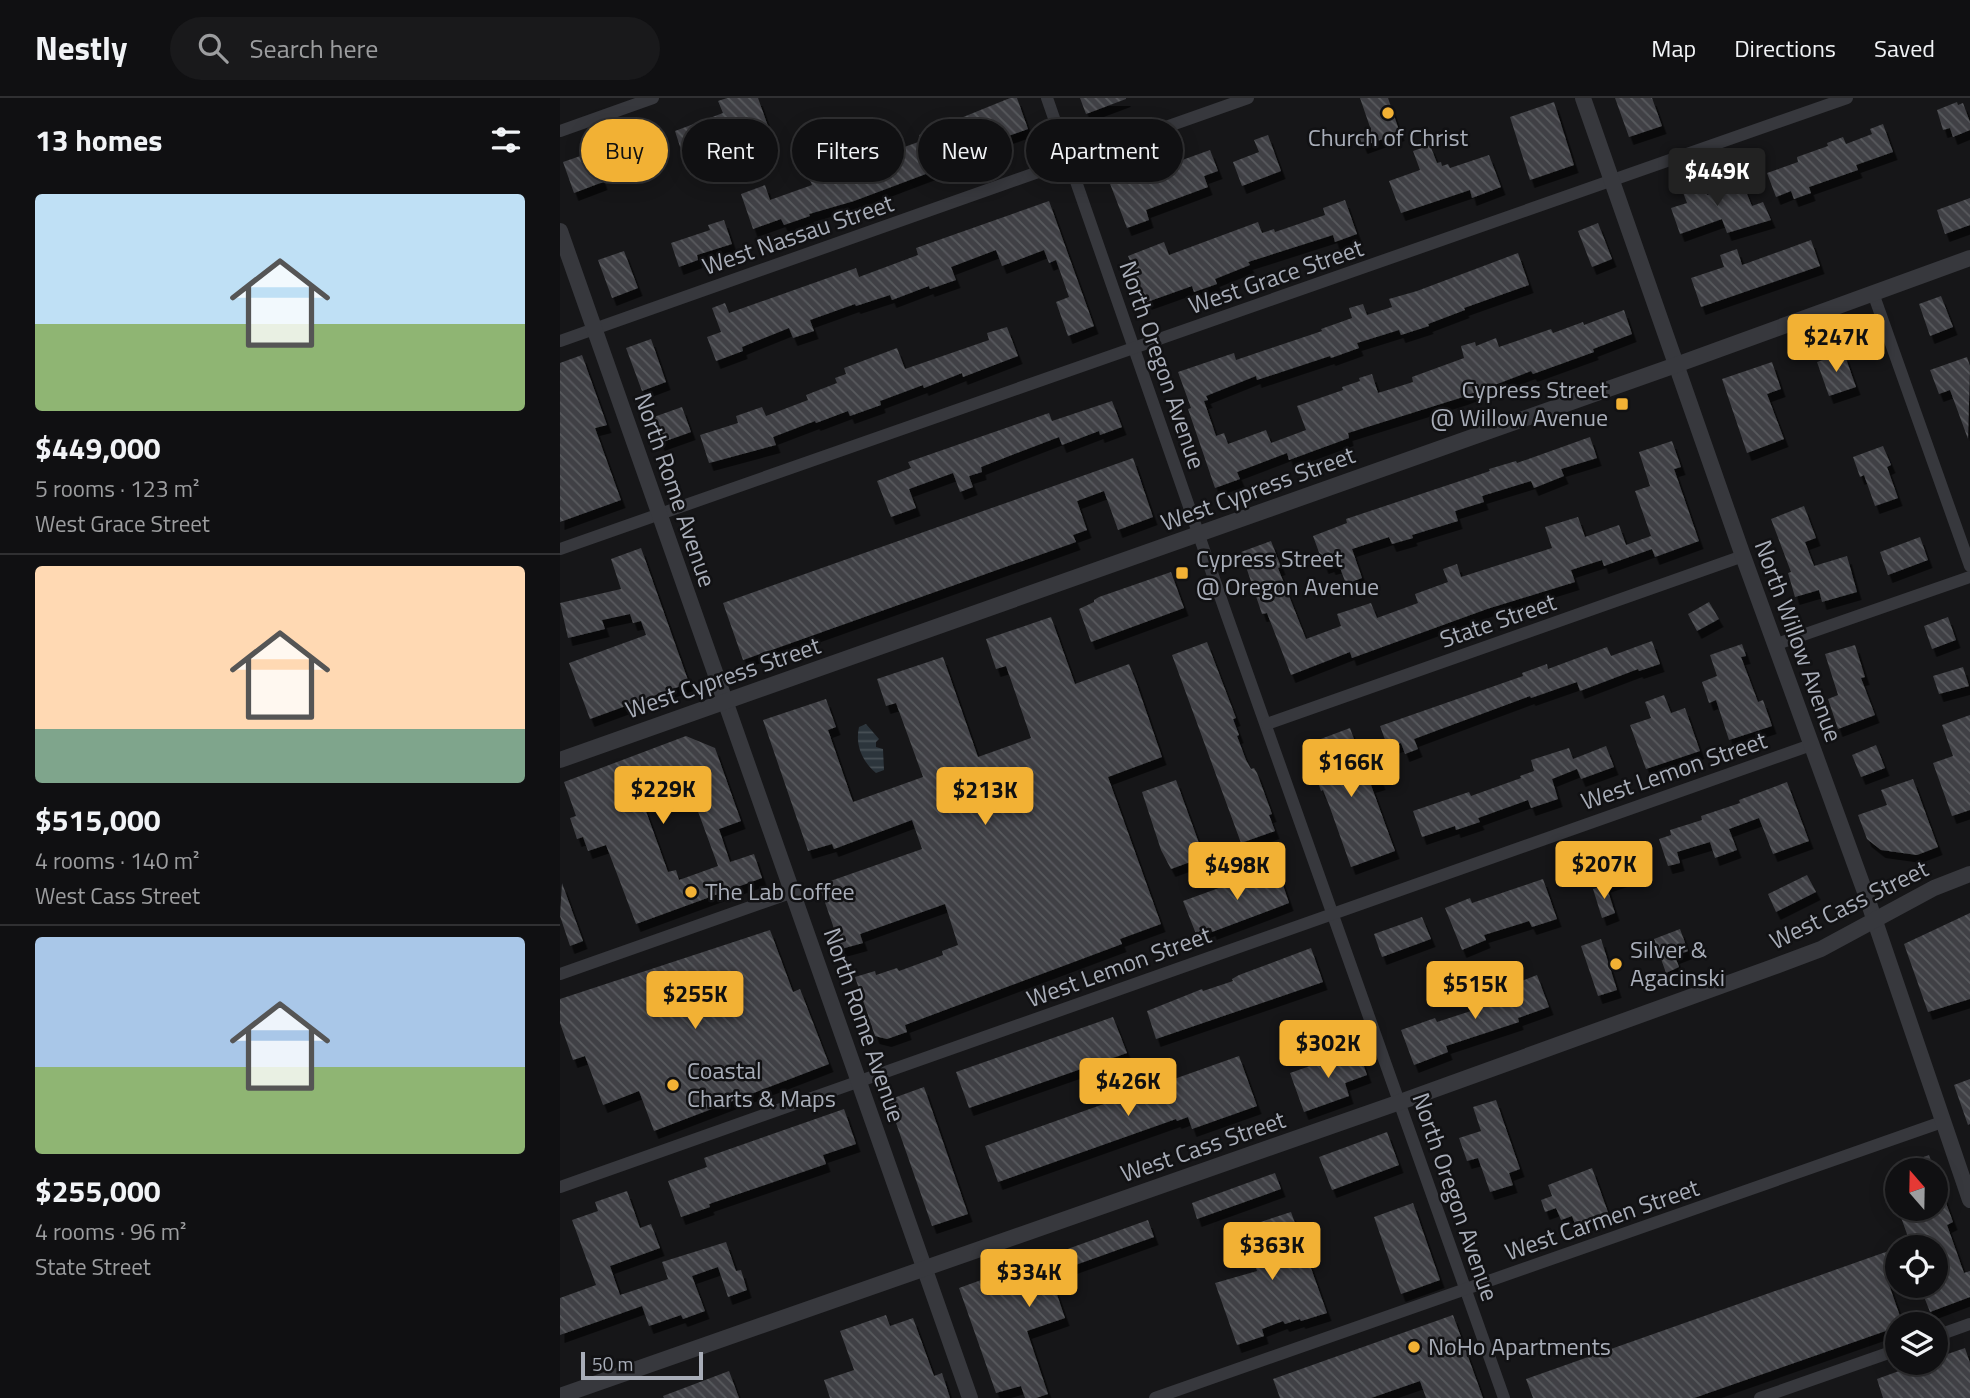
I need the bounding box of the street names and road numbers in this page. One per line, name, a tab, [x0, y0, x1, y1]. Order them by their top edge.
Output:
street label: West Nassau Street	[697, 184, 899, 284]
street label: West Grace Street	[1184, 229, 1368, 323]
street label: North Oregon Avenue	[1110, 256, 1215, 474]
street label: North Rome Avenue	[626, 388, 726, 592]
street label: West Cypress Street	[1155, 436, 1360, 540]
street label: North Willow Avenue	[1746, 535, 1852, 747]
street label: State Street	[1435, 583, 1561, 657]
street label: West Cypress Street	[620, 627, 826, 727]
street label: West Lemon Street	[1576, 721, 1772, 819]
street label: West Cass Street	[1763, 850, 1934, 958]
street label: West Lemon Street	[1021, 916, 1217, 1016]
street label: North Rome Avenue	[815, 923, 915, 1127]
street label: North Oregon Avenue	[1403, 1088, 1508, 1306]
street label: West Cass Street	[1115, 1101, 1291, 1191]
street label: West Carmen Street	[1500, 1169, 1704, 1269]

